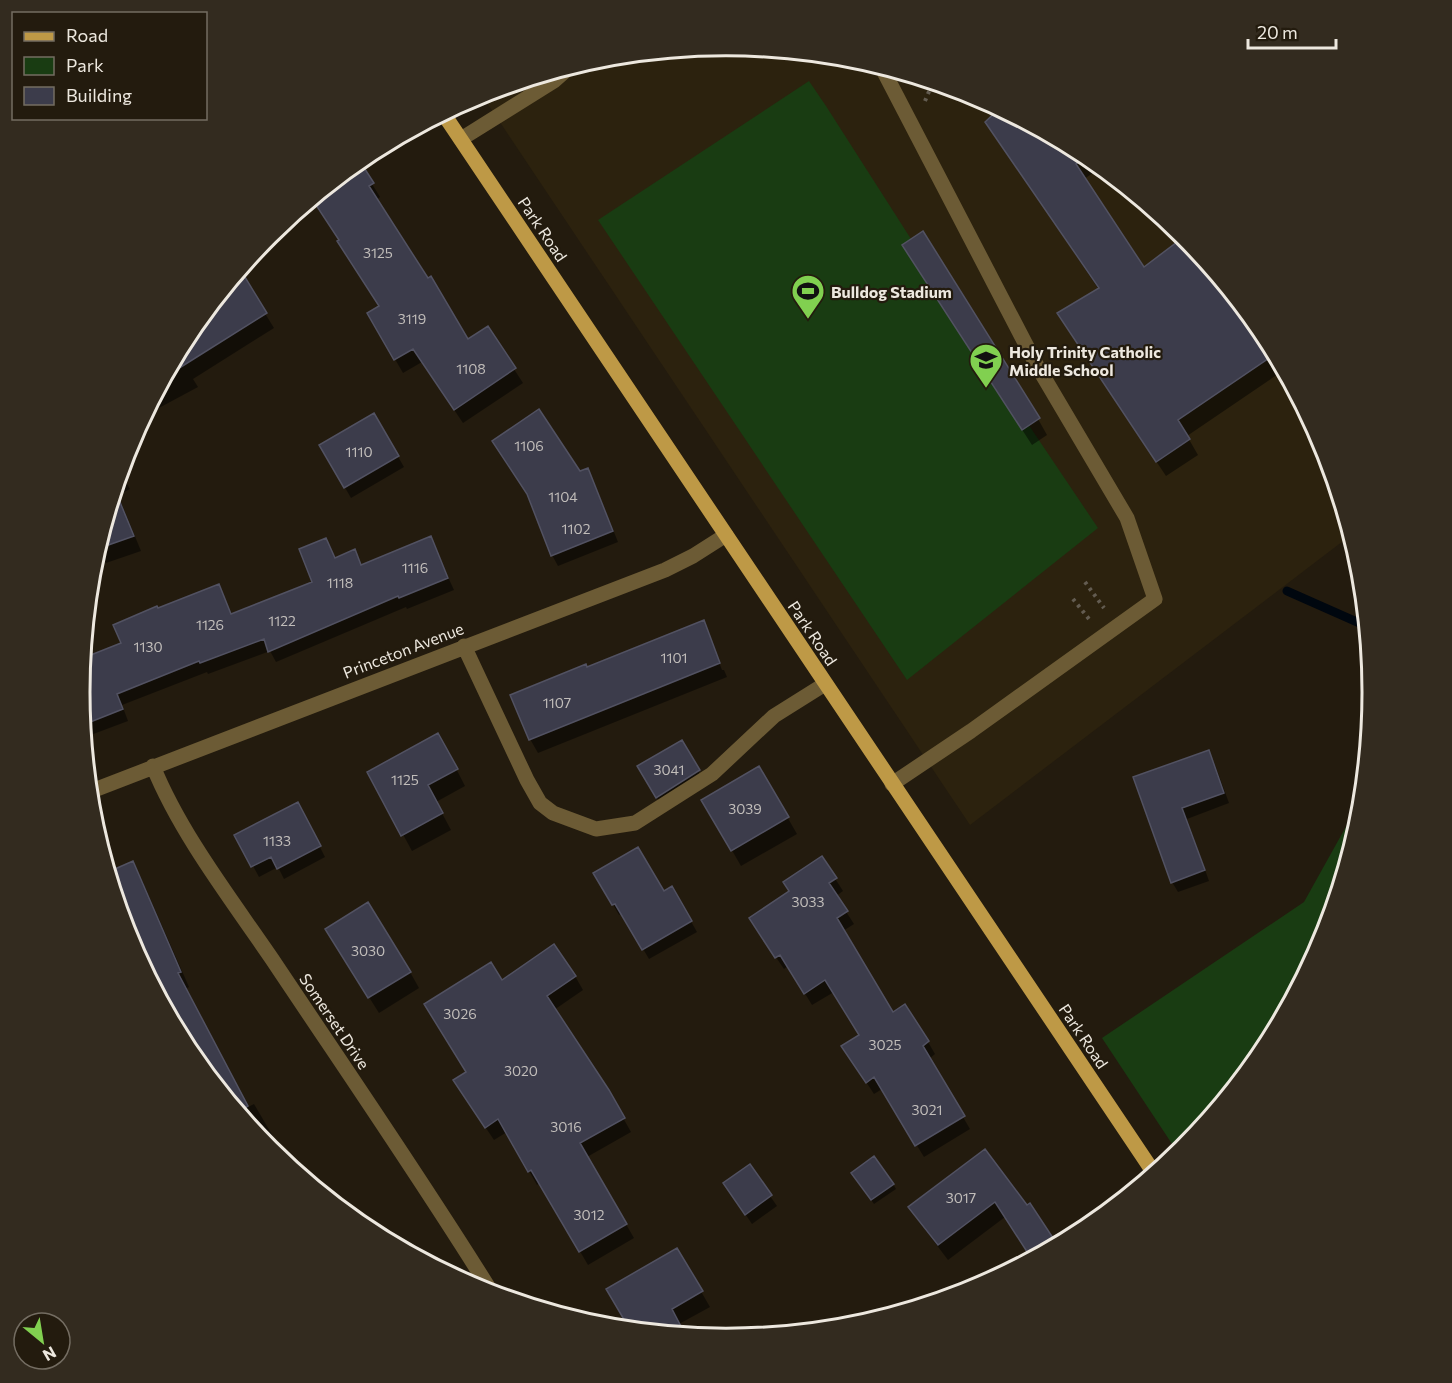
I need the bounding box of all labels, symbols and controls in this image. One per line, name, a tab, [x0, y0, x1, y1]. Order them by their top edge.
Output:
legend	[12, 12, 207, 120]
scale bar	[1248, 12, 1336, 50]
text: 20 m	[1257, 21, 1298, 43]
text: Road	[66, 24, 108, 46]
text: Park	[66, 54, 104, 76]
text: Building	[66, 84, 132, 106]
street label: Park Road	[514, 193, 572, 265]
house number: 3125	[363, 244, 393, 261]
sports icon: Bulldog Stadium	[790, 273, 826, 320]
place label: Bulldog Stadium	[831, 282, 952, 301]
house number: 3119	[398, 310, 426, 327]
school or university icon: Holy Trinity Catholic Middle School	[968, 342, 1004, 389]
place label: Holy Trinity Catholic Middle School	[1009, 342, 1161, 379]
house number: 1108	[456, 360, 486, 377]
house number: 1106	[514, 437, 544, 454]
house number: 1110	[345, 443, 373, 460]
house number: 1104	[548, 488, 578, 505]
house number: 1102	[562, 520, 591, 537]
house number: 1116	[402, 559, 428, 576]
house number: 1118	[327, 574, 353, 591]
street label: Park Road	[784, 597, 842, 669]
house number: 1122	[268, 612, 296, 629]
house number: 1126	[196, 616, 224, 633]
street label: Princeton Avenue	[340, 618, 466, 682]
house number: 1130	[133, 638, 163, 655]
house number: 1101	[660, 649, 688, 666]
house number: 1107	[543, 694, 571, 711]
house number: 3041	[653, 761, 685, 778]
house number: 1125	[391, 771, 419, 788]
house number: 3039	[728, 800, 762, 817]
house number: 1133	[263, 832, 291, 849]
house number: 3033	[791, 893, 825, 910]
house number: 3030	[351, 942, 385, 959]
street label: Somerset Drive	[296, 970, 374, 1072]
street label: Park Road	[1055, 1000, 1113, 1072]
house number: 3026	[443, 1005, 477, 1022]
house number: 3025	[869, 1036, 901, 1053]
house number: 3020	[504, 1062, 538, 1079]
house number: 3021	[912, 1101, 942, 1118]
house number: 3016	[550, 1118, 582, 1135]
house number: 3017	[946, 1189, 976, 1206]
house number: 3012	[574, 1206, 605, 1223]
north arrow	[12, 1311, 72, 1371]
text: N	[40, 1343, 60, 1366]

